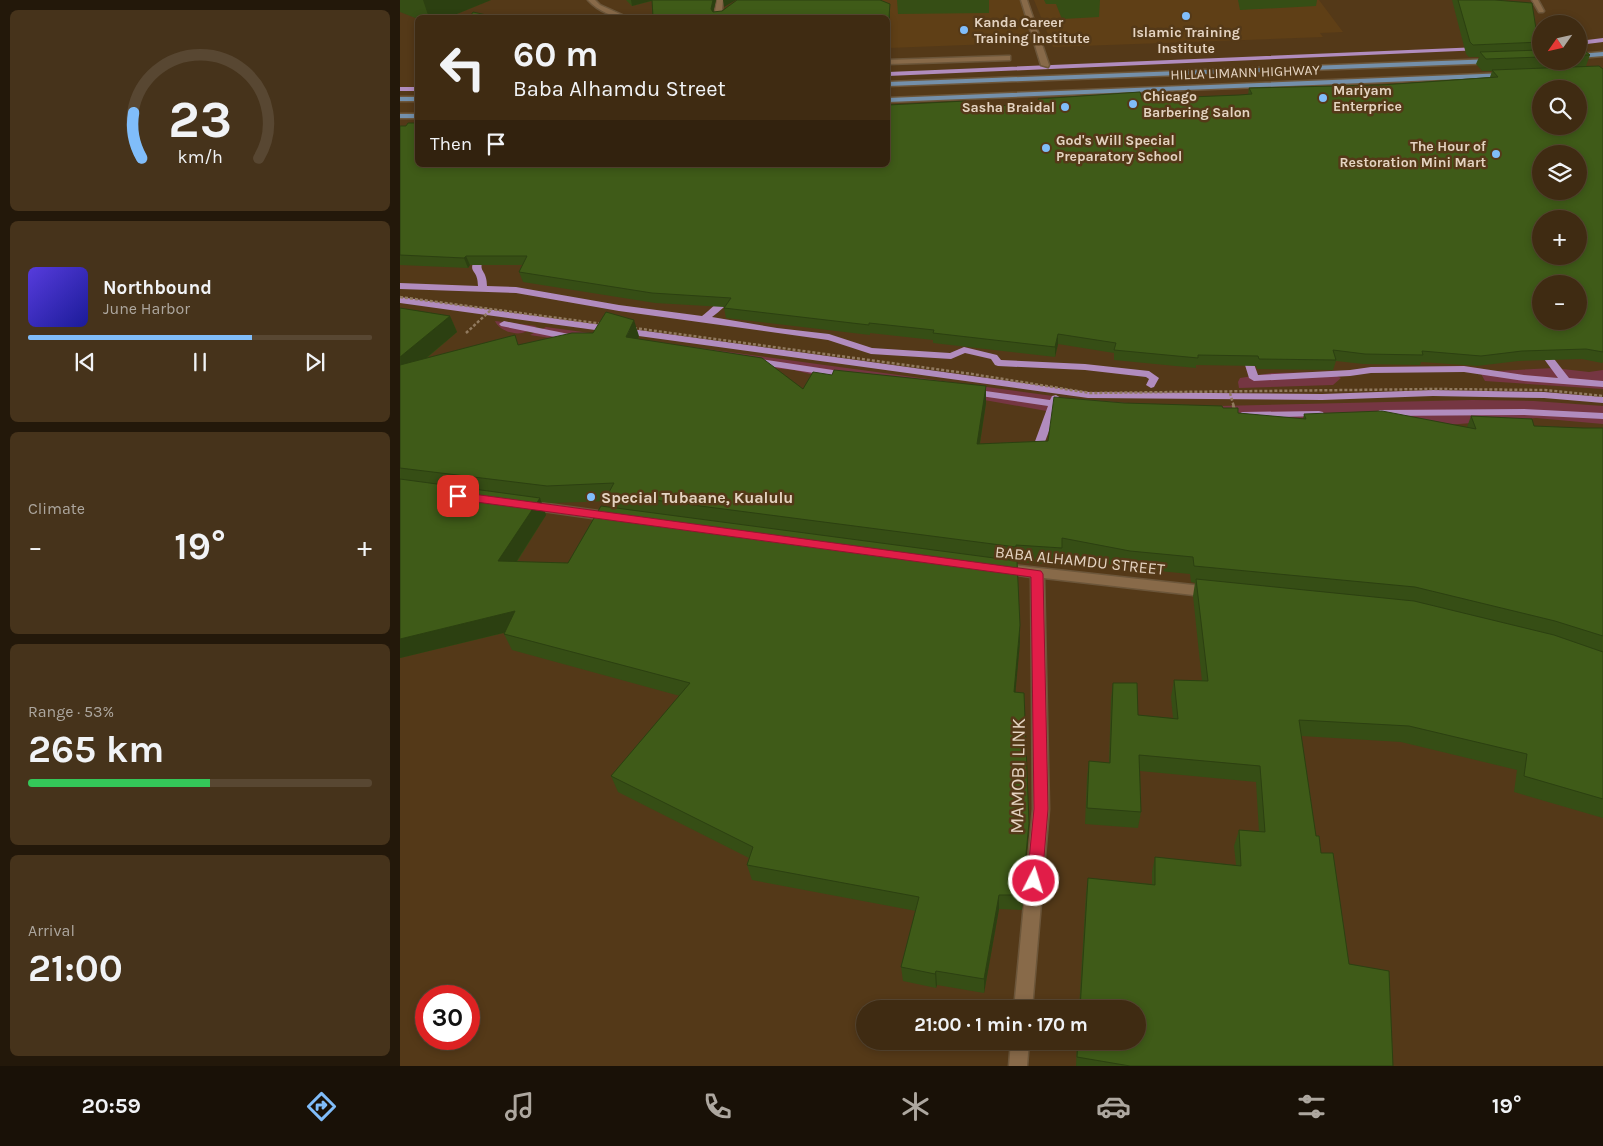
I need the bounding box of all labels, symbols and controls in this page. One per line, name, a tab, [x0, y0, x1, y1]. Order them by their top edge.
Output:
marker: Islamic Training Institute	[1180, 10, 1192, 22]
place label: Kanda Career Training Institute	[974, 14, 1090, 47]
north arrow	[1532, 15, 1588, 70]
map controls	[1532, 15, 1587, 330]
marker: Kanda Career Training Institute	[958, 24, 970, 36]
place label: Islamic Training Institute	[1132, 24, 1240, 57]
text: 60 m	[513, 34, 598, 75]
icon: left	[430, 35, 495, 100]
street label: HILLA LIMANN HIGHWAY	[1170, 61, 1320, 84]
text: Baba Alhamdu Street	[513, 76, 726, 102]
button: search	[1532, 80, 1587, 135]
place label: Mariyam Enterprice	[1333, 82, 1402, 115]
place label: Chicago Barbering Salon	[1143, 88, 1250, 121]
text: 23	[168, 89, 232, 150]
marker: Mariyam Enterprice	[1317, 92, 1329, 104]
marker: Chicago Barbering Salon	[1127, 98, 1139, 110]
place label: Sasha Braidal	[962, 99, 1055, 116]
marker: Sasha Braidal	[1059, 101, 1071, 113]
icon: arrive	[482, 130, 510, 158]
place label: God's Will Special Preparatory School	[1056, 132, 1182, 165]
text: Then	[430, 133, 472, 155]
place label: The Hour of Restoration Mini Mart	[1340, 138, 1487, 171]
marker: God's Will Special Preparatory School	[1040, 142, 1052, 154]
button: layers	[1532, 145, 1587, 200]
text: km/h	[177, 147, 223, 168]
marker: The Hour of Restoration Mini Mart	[1490, 148, 1502, 160]
button: +	[1532, 210, 1587, 265]
button: −	[1532, 275, 1587, 330]
text: Northbound	[103, 277, 212, 299]
text: June Harbor	[103, 299, 190, 318]
icon: previous	[71, 348, 99, 376]
icon: pause	[186, 348, 214, 376]
icon: next	[301, 348, 329, 376]
pin	[437, 475, 479, 517]
icon: arrive	[444, 482, 472, 510]
place label: Special Tubaane, Kualulu	[601, 488, 793, 507]
marker: Special Tubaane, Kualulu	[585, 491, 597, 503]
text: Climate	[28, 499, 85, 518]
text: 19°	[174, 524, 226, 569]
text: −	[28, 530, 43, 563]
text: +	[357, 530, 372, 563]
street label: BABA ALHAMDU STREET	[994, 542, 1166, 579]
text: Range · 53%	[28, 702, 114, 721]
street label: MAMOBI LINK	[1006, 718, 1030, 834]
text: 265 km	[28, 727, 164, 772]
position arrow	[1007, 854, 1059, 906]
text: Arrival	[28, 921, 75, 940]
text: 21:00	[28, 946, 123, 991]
speed limit sign: 30	[415, 985, 480, 1050]
text: 21:00 · 1 min · 170 m	[914, 1014, 1088, 1036]
icon: directions	[304, 1089, 339, 1124]
icon: music	[502, 1089, 537, 1124]
icon: phone	[700, 1089, 735, 1124]
icon: climate	[898, 1089, 933, 1124]
icon: car	[1096, 1089, 1131, 1124]
icon: filters	[1294, 1089, 1329, 1124]
text: 20:59	[81, 1093, 141, 1119]
text: 19°	[1492, 1093, 1521, 1119]

